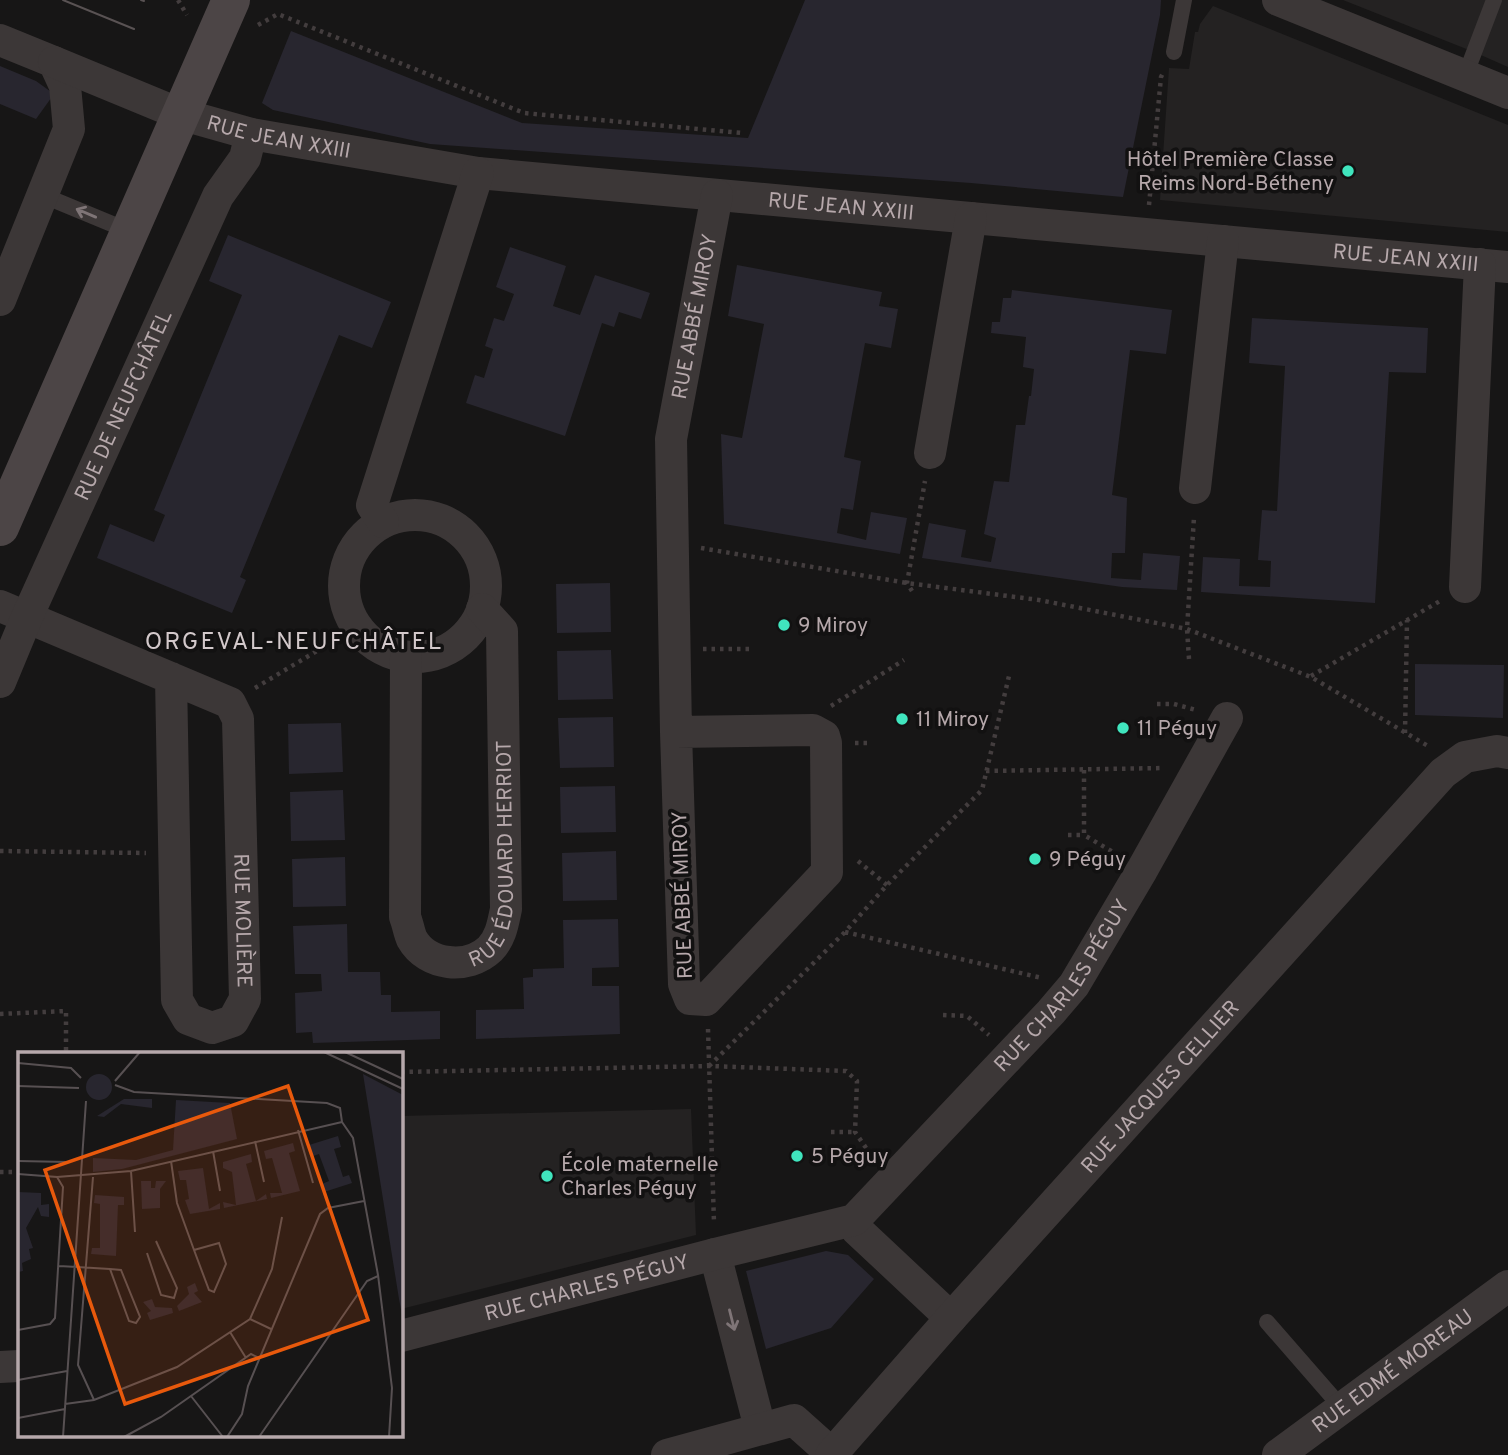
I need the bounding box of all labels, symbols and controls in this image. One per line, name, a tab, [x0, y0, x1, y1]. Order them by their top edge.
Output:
street label: RUE JEAN XXIII	[203, 110, 353, 166]
place label: Hôtel Première Classe Reims Nord-Bétheny	[1127, 147, 1334, 198]
marker: Hôtel Première Classe Reims Nord-Bétheny	[1340, 163, 1356, 179]
street label: RUE JEAN XXIII	[767, 188, 915, 228]
one-way arrow	[75, 206, 97, 219]
street label: RUE ABBÉ MIROY	[667, 232, 724, 402]
street label: RUE JEAN XXIII	[1331, 239, 1480, 279]
street label: RUE DE NEUFCHÂTEL	[70, 306, 180, 505]
place label: 9 Miroy	[798, 613, 868, 640]
marker: 9 Miroy	[776, 617, 792, 633]
district label: ORGEVAL-NEUFCHÂTEL	[145, 626, 443, 658]
place label: 11 Miroy	[916, 707, 989, 734]
marker: 11 Miroy	[894, 711, 910, 727]
place label: 11 Péguy	[1137, 716, 1217, 743]
marker: 11 Péguy	[1115, 720, 1131, 736]
street label: RUE ÉDOUARD HERRIOT	[465, 740, 522, 975]
street label: RUE ABBÉ MIROY	[666, 811, 700, 979]
place label: 9 Péguy	[1049, 847, 1126, 874]
marker: 9 Péguy	[1027, 851, 1043, 867]
street label: RUE MOLIÈRE	[226, 853, 257, 988]
street label: RUE CHARLES PÉGUY	[989, 895, 1137, 1078]
street label: RUE JACQUES CELLIER	[1076, 995, 1246, 1180]
inset map	[18, 1052, 402, 1438]
place label: 5 Péguy	[811, 1144, 889, 1171]
marker: 5 Péguy	[789, 1148, 805, 1164]
place label: École maternelle Charles Péguy	[561, 1151, 719, 1203]
marker: École maternelle Charles Péguy	[539, 1168, 555, 1184]
street label: RUE CHARLES PÉGUY	[482, 1249, 692, 1329]
street label: RUE EDMÉ MOREAU	[1307, 1304, 1479, 1440]
one-way arrow	[726, 1308, 739, 1331]

